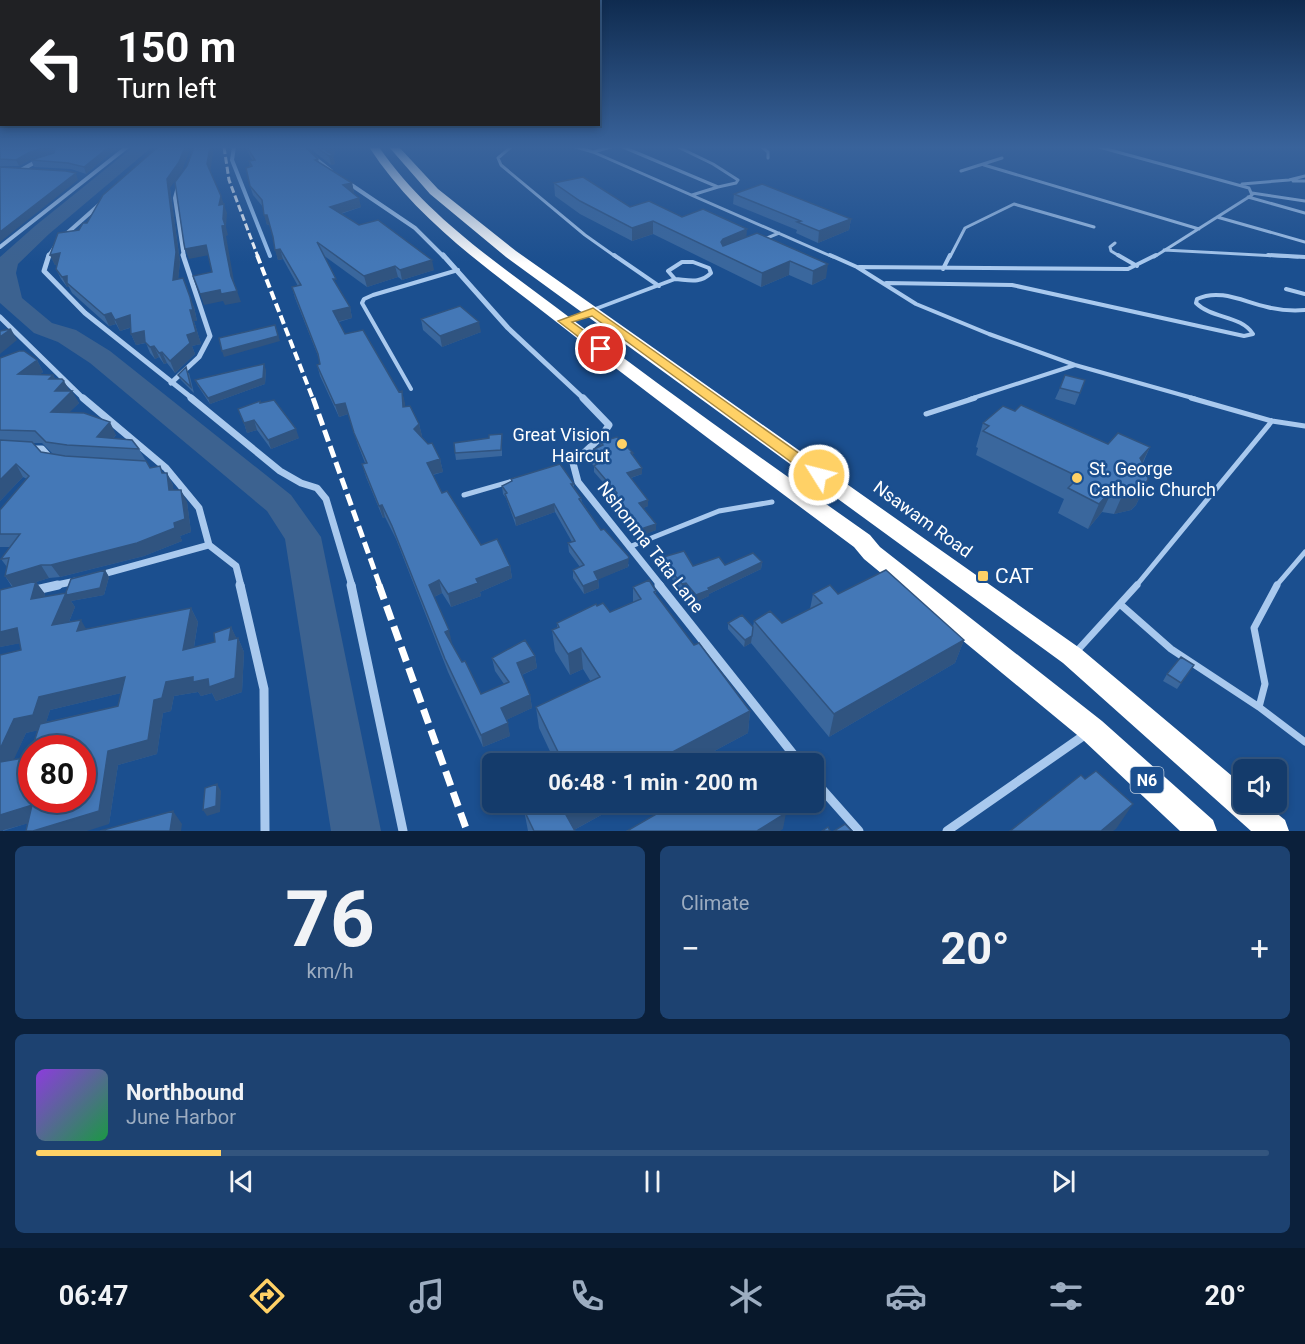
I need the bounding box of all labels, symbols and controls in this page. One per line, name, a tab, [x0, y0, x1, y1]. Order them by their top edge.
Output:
text: 150 m	[117, 23, 236, 72]
icon: left	[18, 24, 96, 102]
text: Turn left	[117, 73, 217, 105]
pin	[575, 323, 626, 374]
icon: arrive	[584, 332, 617, 365]
place label: Great Vision Haircut	[512, 424, 610, 466]
marker: Great Vision Haircut	[615, 437, 629, 451]
position arrow	[787, 443, 851, 507]
place label: St. George Catholic Church	[1089, 458, 1216, 500]
marker: St. George Catholic Church	[1070, 471, 1084, 485]
street label: Nsawam Road	[870, 476, 976, 562]
street label: Nshonma Tata Lane	[593, 477, 709, 617]
place label: CAT	[995, 564, 1034, 588]
marker: CAT	[976, 569, 990, 583]
speed limit sign: 80	[18, 735, 96, 813]
map controls	[1233, 759, 1287, 813]
button: sound	[1233, 759, 1287, 813]
road number: N6	[1130, 767, 1164, 793]
text: 06:48 · 1 min · 200 m	[548, 770, 758, 795]
text: 76	[285, 874, 375, 965]
text: Climate	[681, 891, 749, 915]
text: 20°	[940, 922, 1010, 975]
text: −	[681, 929, 700, 968]
text: +	[1250, 929, 1269, 968]
text: km/h	[307, 959, 353, 983]
text: Northbound	[126, 1080, 244, 1105]
text: June Harbor	[126, 1105, 236, 1129]
icon: previous	[225, 1165, 258, 1198]
icon: pause	[636, 1165, 669, 1198]
icon: next	[1047, 1165, 1080, 1198]
icon: directions	[246, 1275, 288, 1317]
icon: music	[406, 1275, 448, 1317]
icon: phone	[566, 1275, 608, 1317]
icon: climate	[725, 1275, 767, 1317]
icon: car	[885, 1275, 927, 1317]
icon: filters	[1045, 1275, 1087, 1317]
text: 06:47	[59, 1280, 128, 1312]
text: 20°	[1205, 1280, 1246, 1312]

